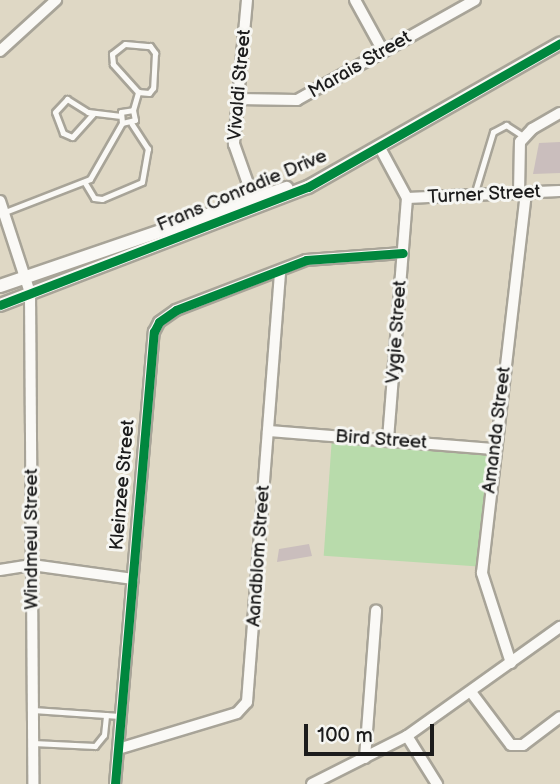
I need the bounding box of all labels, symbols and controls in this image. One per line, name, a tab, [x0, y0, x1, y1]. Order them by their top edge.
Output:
street label: Marais Street	[304, 26, 416, 104]
street label: Vivaldi Street	[224, 28, 256, 142]
street label: Frans Conradie Drive	[154, 145, 330, 237]
street label: Turner Street	[427, 181, 541, 209]
street label: Vygie Street	[382, 279, 412, 385]
street label: Amanda Street	[478, 365, 516, 495]
street label: Kleinzee Street	[106, 419, 140, 551]
street label: Bird Street	[334, 425, 428, 455]
street label: Windmeul Street	[21, 468, 43, 610]
street label: Aandblom Street	[243, 484, 275, 628]
scale bar	[308, 710, 438, 754]
text: 100 m	[317, 723, 373, 748]

